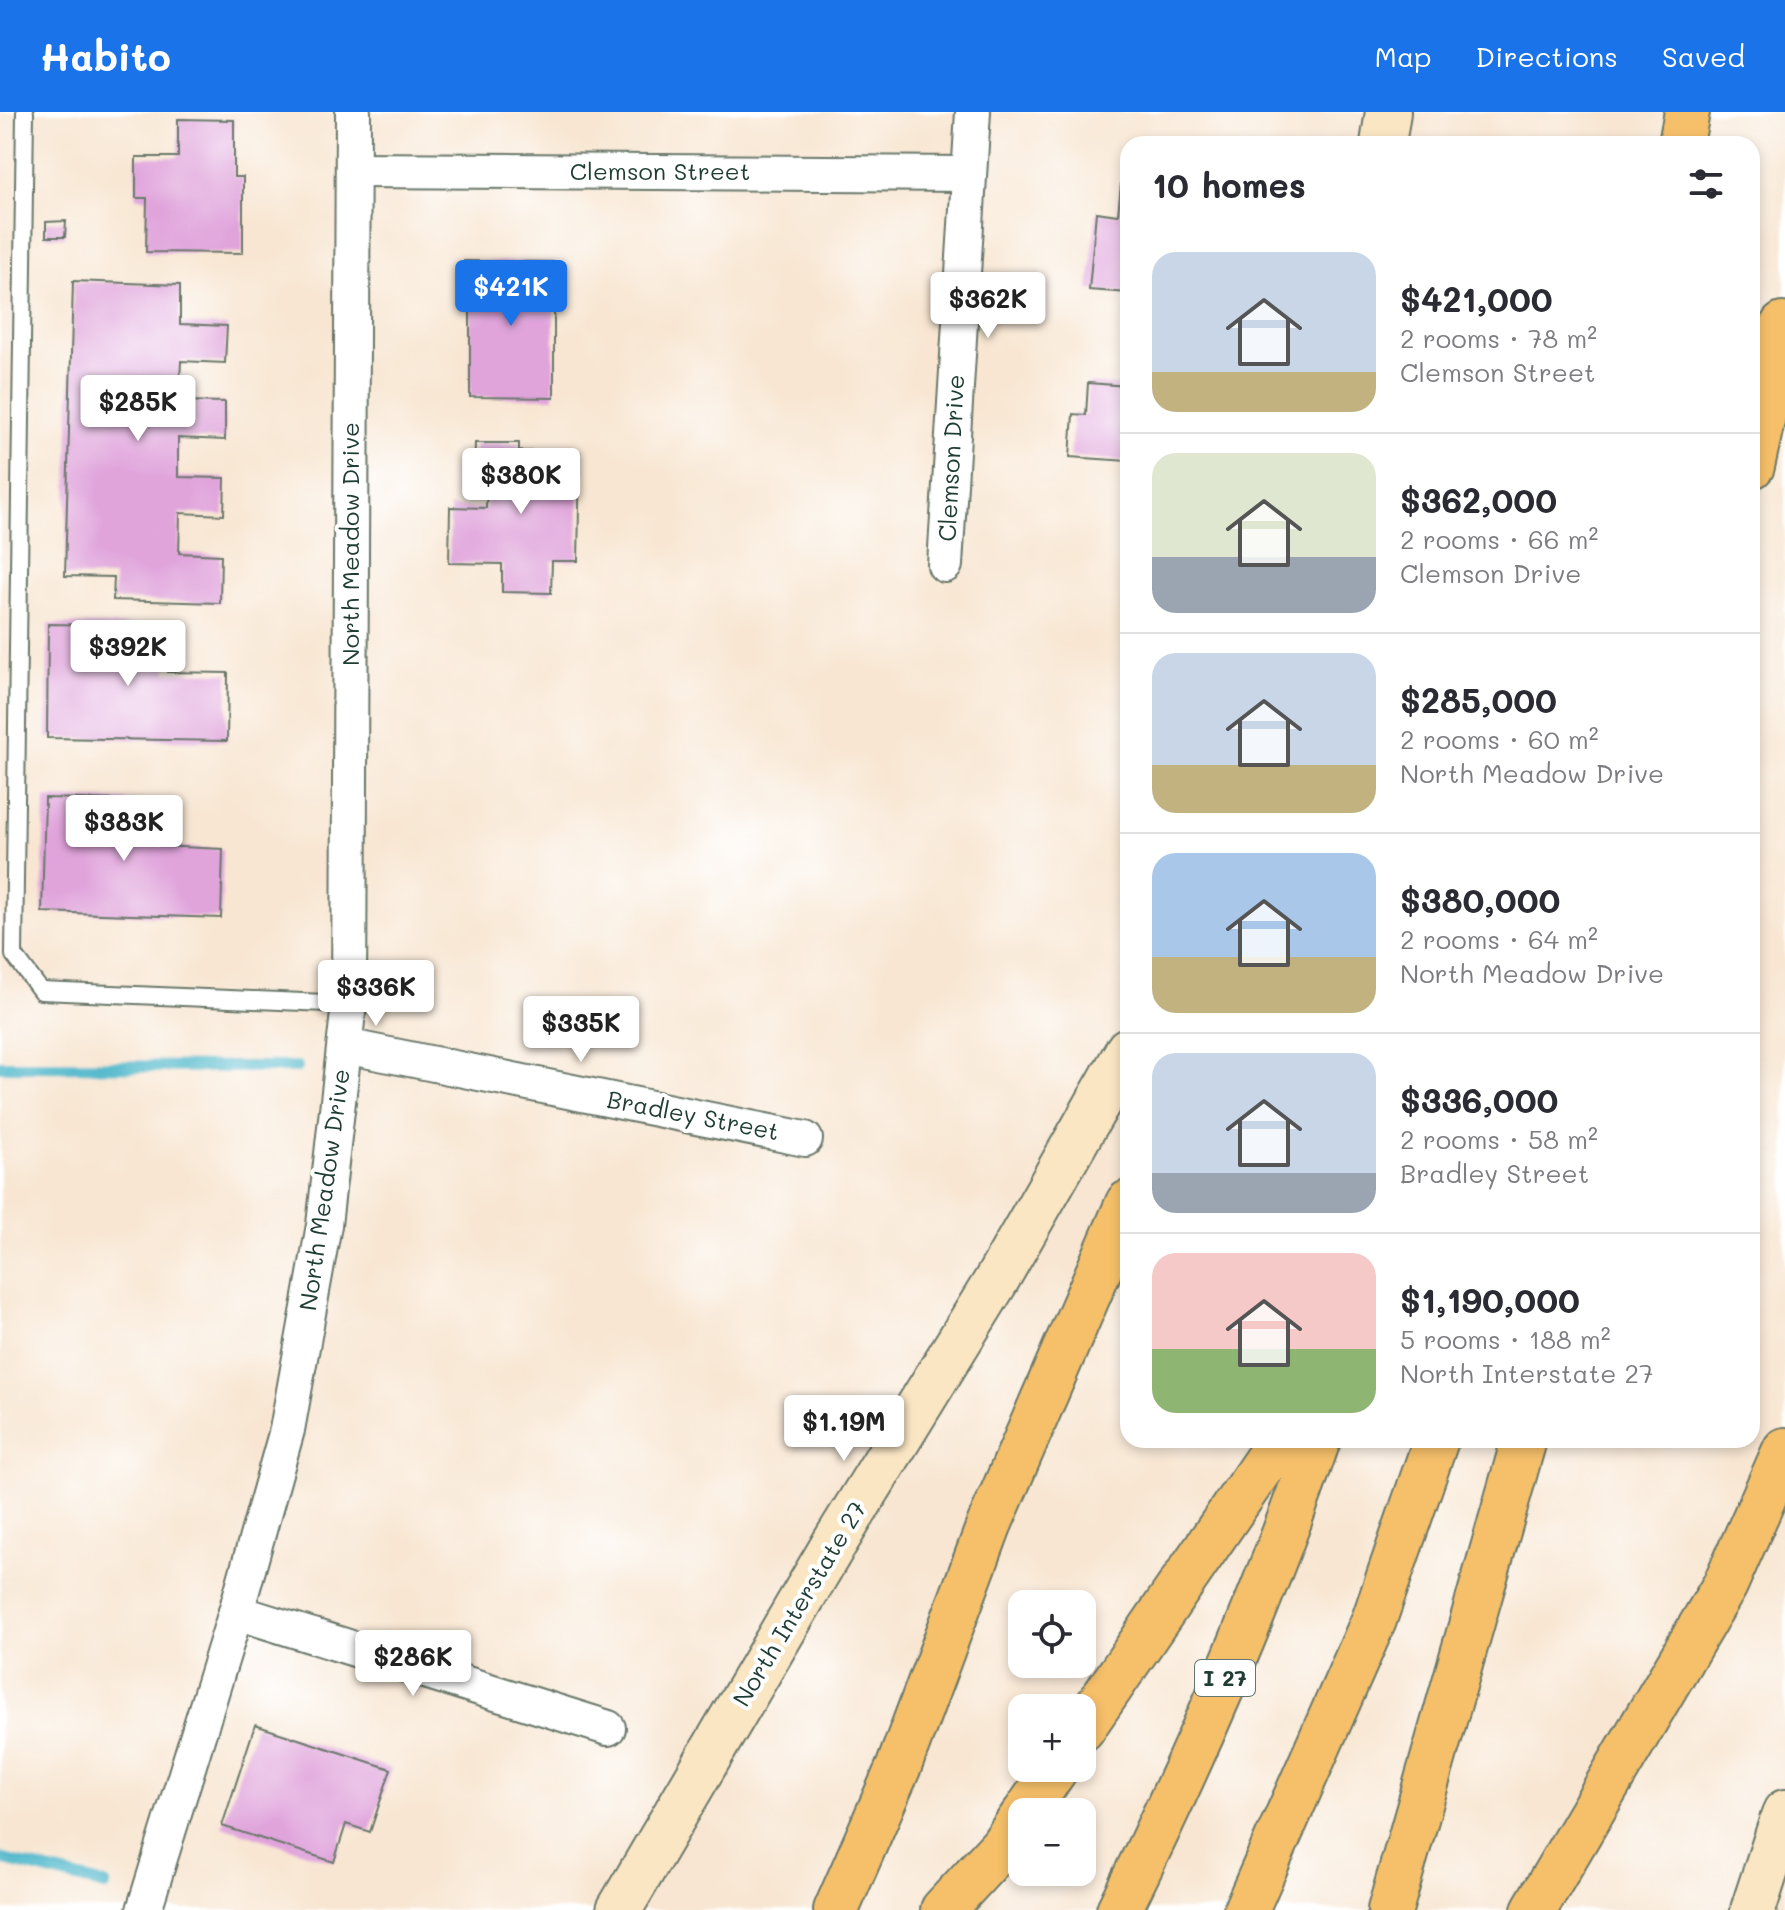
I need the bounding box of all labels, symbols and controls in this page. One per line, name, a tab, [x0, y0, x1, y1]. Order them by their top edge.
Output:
text: Habito	[40, 31, 171, 81]
text: Map	[1375, 38, 1432, 74]
text: Directions	[1476, 38, 1618, 74]
text: Saved	[1662, 38, 1745, 74]
street label: Clemson Street	[570, 155, 750, 186]
text: 10 homes	[1152, 162, 1306, 207]
icon: filters	[1684, 162, 1728, 206]
pin: $421K	[455, 260, 567, 328]
text: $421K	[473, 269, 549, 303]
pin: $362K	[932, 272, 1044, 340]
text: $421,000	[1400, 276, 1553, 321]
text: $362K	[948, 281, 1028, 315]
icon: home	[1216, 284, 1312, 380]
text: 2 rooms · 78 m²	[1400, 321, 1597, 355]
text: Clemson Street	[1400, 355, 1595, 389]
street label: Clemson Drive	[931, 373, 970, 542]
pin: $285K	[82, 375, 194, 443]
text: $285K	[98, 384, 178, 418]
street label: North Meadow Drive	[334, 422, 365, 666]
pin: $380K	[465, 448, 577, 516]
text: $380K	[480, 457, 562, 491]
text: $362,000	[1400, 477, 1557, 522]
icon: home	[1216, 485, 1312, 581]
text: 2 rooms · 66 m²	[1400, 522, 1598, 556]
text: Clemson Drive	[1400, 556, 1581, 590]
pin: $392K	[72, 620, 184, 688]
text: $392K	[89, 629, 167, 663]
text: $285,000	[1400, 677, 1557, 722]
icon: home	[1216, 685, 1312, 781]
text: 2 rooms · 60 m²	[1400, 722, 1599, 756]
text: North Meadow Drive	[1400, 756, 1664, 790]
pin: $383K	[68, 795, 180, 863]
text: $383K	[84, 804, 164, 838]
text: $380,000	[1400, 877, 1560, 922]
icon: home	[1216, 885, 1312, 981]
text: 2 rooms · 64 m²	[1400, 922, 1598, 956]
text: North Meadow Drive	[1400, 956, 1664, 990]
pin: $336K	[320, 960, 432, 1028]
text: $336K	[336, 969, 416, 1003]
pin: $335K	[525, 996, 637, 1064]
text: $335K	[541, 1005, 621, 1039]
street label: North Meadow Drive	[291, 1067, 356, 1313]
text: $336,000	[1400, 1077, 1558, 1122]
street label: Bradley Street	[605, 1083, 782, 1146]
icon: home	[1216, 1085, 1312, 1181]
text: 2 rooms · 58 m²	[1400, 1122, 1598, 1156]
text: Bradley Street	[1400, 1156, 1589, 1190]
text: $1,190,000	[1400, 1277, 1580, 1322]
icon: home	[1216, 1285, 1312, 1381]
text: 5 rooms · 188 m²	[1400, 1322, 1611, 1356]
text: North Interstate 27	[1400, 1356, 1654, 1390]
pin: $1.19M	[779, 1395, 909, 1463]
text: $1.19M	[802, 1404, 886, 1438]
street label: North Interstate 27	[725, 1495, 872, 1712]
map controls	[1008, 1590, 1096, 1886]
button: locate	[1008, 1590, 1096, 1678]
pin: $286K	[357, 1630, 469, 1698]
text: $286K	[373, 1639, 453, 1673]
road number: I 27	[1195, 1660, 1255, 1696]
button: +	[1008, 1694, 1096, 1782]
button: −	[1008, 1798, 1096, 1886]

